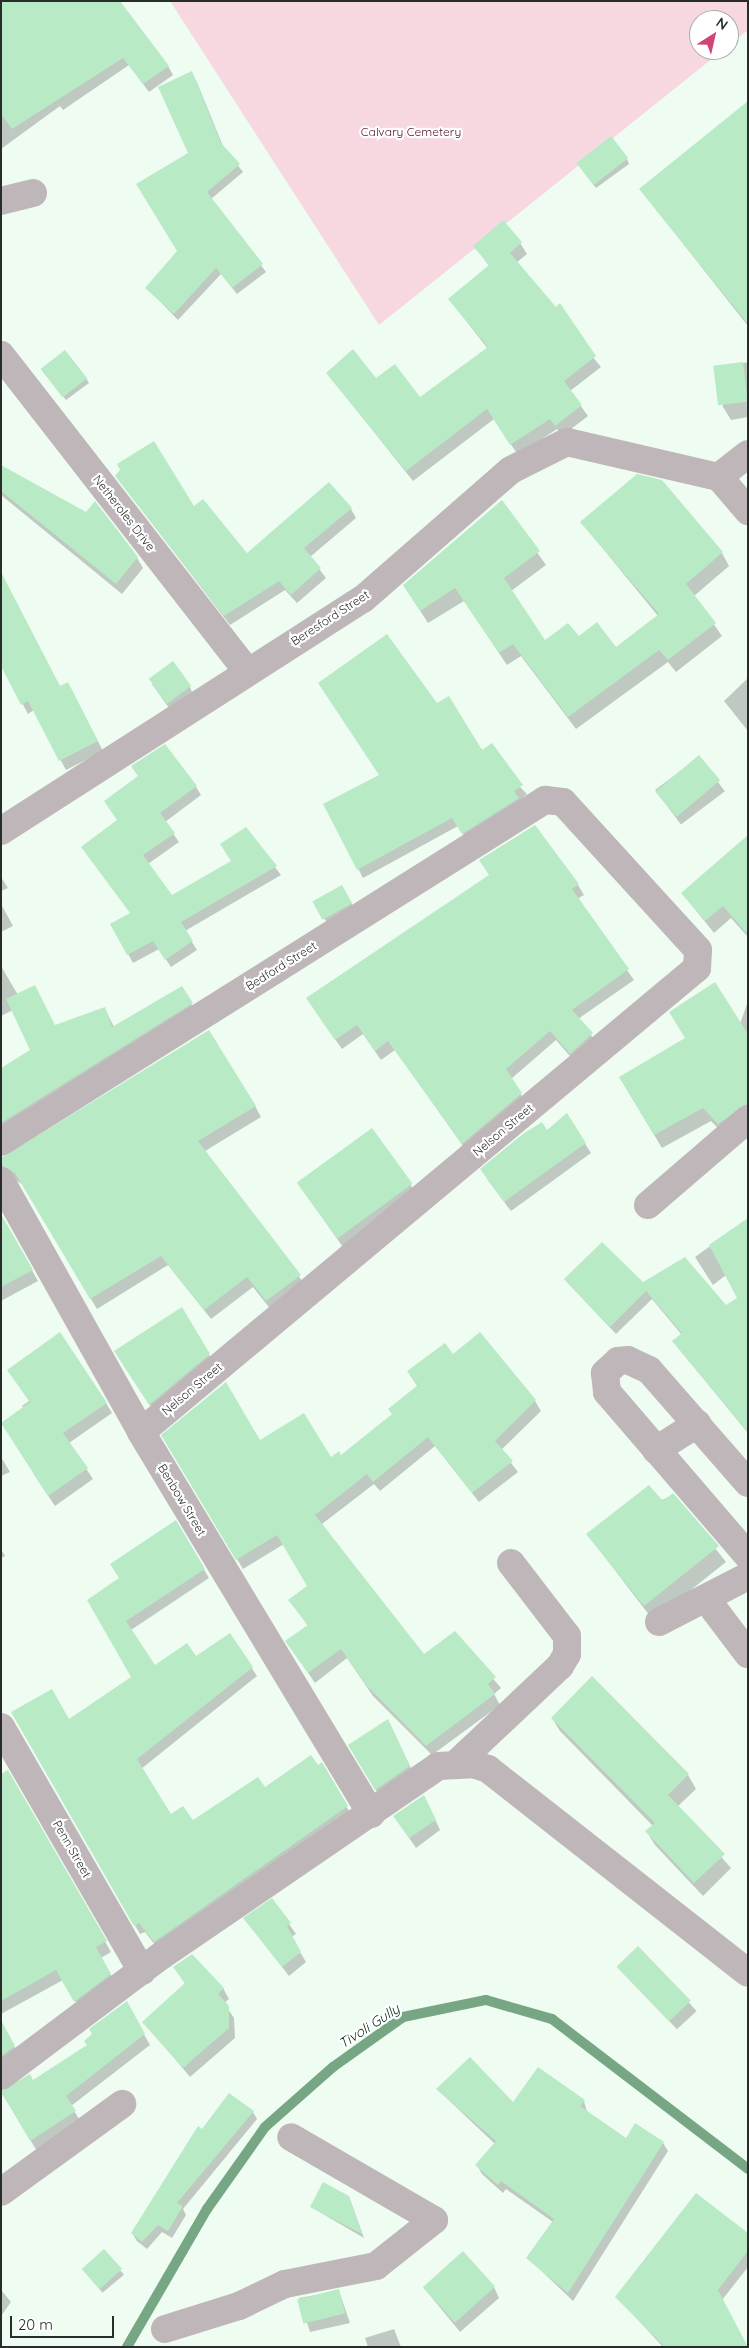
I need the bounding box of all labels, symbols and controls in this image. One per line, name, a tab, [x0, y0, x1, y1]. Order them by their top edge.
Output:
north arrow	[689, 10, 739, 60]
text: N	[713, 13, 731, 34]
park label: Calvary Cemetery	[361, 125, 461, 139]
street label: Netheroles Drive	[90, 472, 158, 554]
street label: Beresford Street	[288, 587, 372, 649]
street label: Bedford Street	[243, 939, 319, 993]
street label: Nelson Street	[470, 1101, 536, 1159]
street label: Nelson Street	[159, 1360, 225, 1418]
street label: Benbow Street	[155, 1462, 209, 1538]
street label: Penn Street	[50, 1818, 94, 1880]
water label: Tivoli Gully	[335, 2000, 403, 2052]
scale bar	[12, 2306, 116, 2338]
text: 20 m	[18, 2315, 53, 2334]

